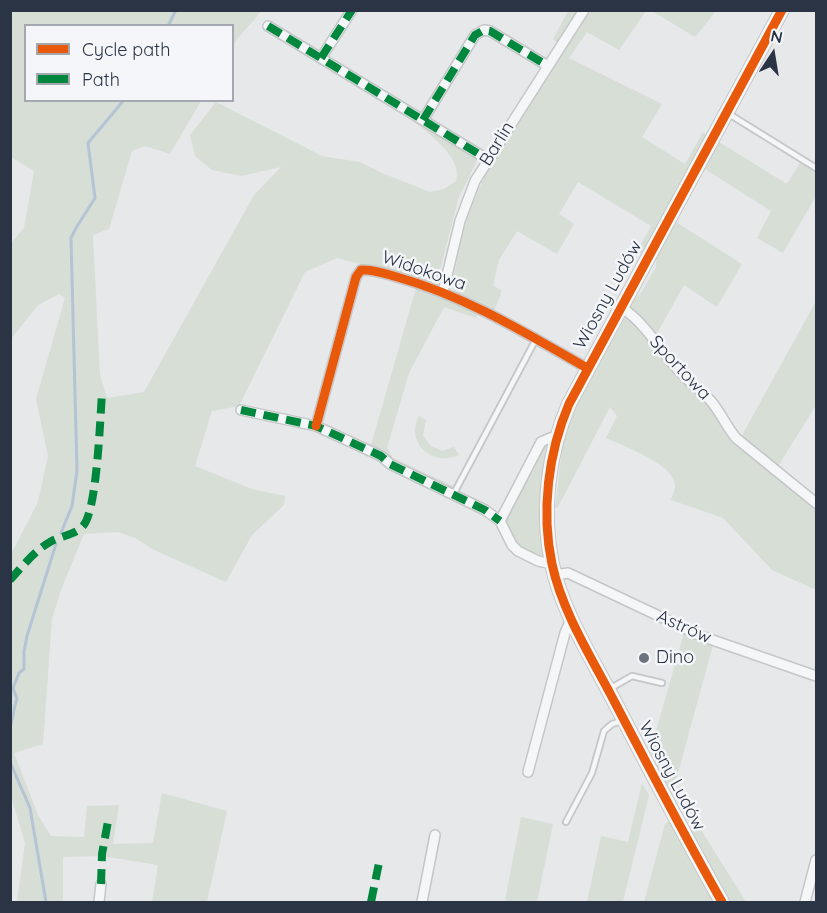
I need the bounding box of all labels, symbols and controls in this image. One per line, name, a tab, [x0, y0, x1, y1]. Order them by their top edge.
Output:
legend	[24, 24, 234, 102]
north arrow	[743, 24, 803, 84]
text: N	[769, 25, 785, 47]
text: Cycle path	[82, 38, 170, 61]
text: Path	[82, 68, 120, 91]
street label: Barlin	[475, 118, 519, 170]
street label: Wiosny Ludów	[569, 237, 647, 353]
street label: Widokowa	[379, 247, 469, 295]
street label: Sportowa	[645, 331, 715, 405]
street label: Astrów	[653, 605, 715, 649]
place label: Dino	[656, 647, 694, 669]
marker: Dino	[637, 651, 651, 665]
street label: Wiosny Ludów	[634, 717, 710, 835]

